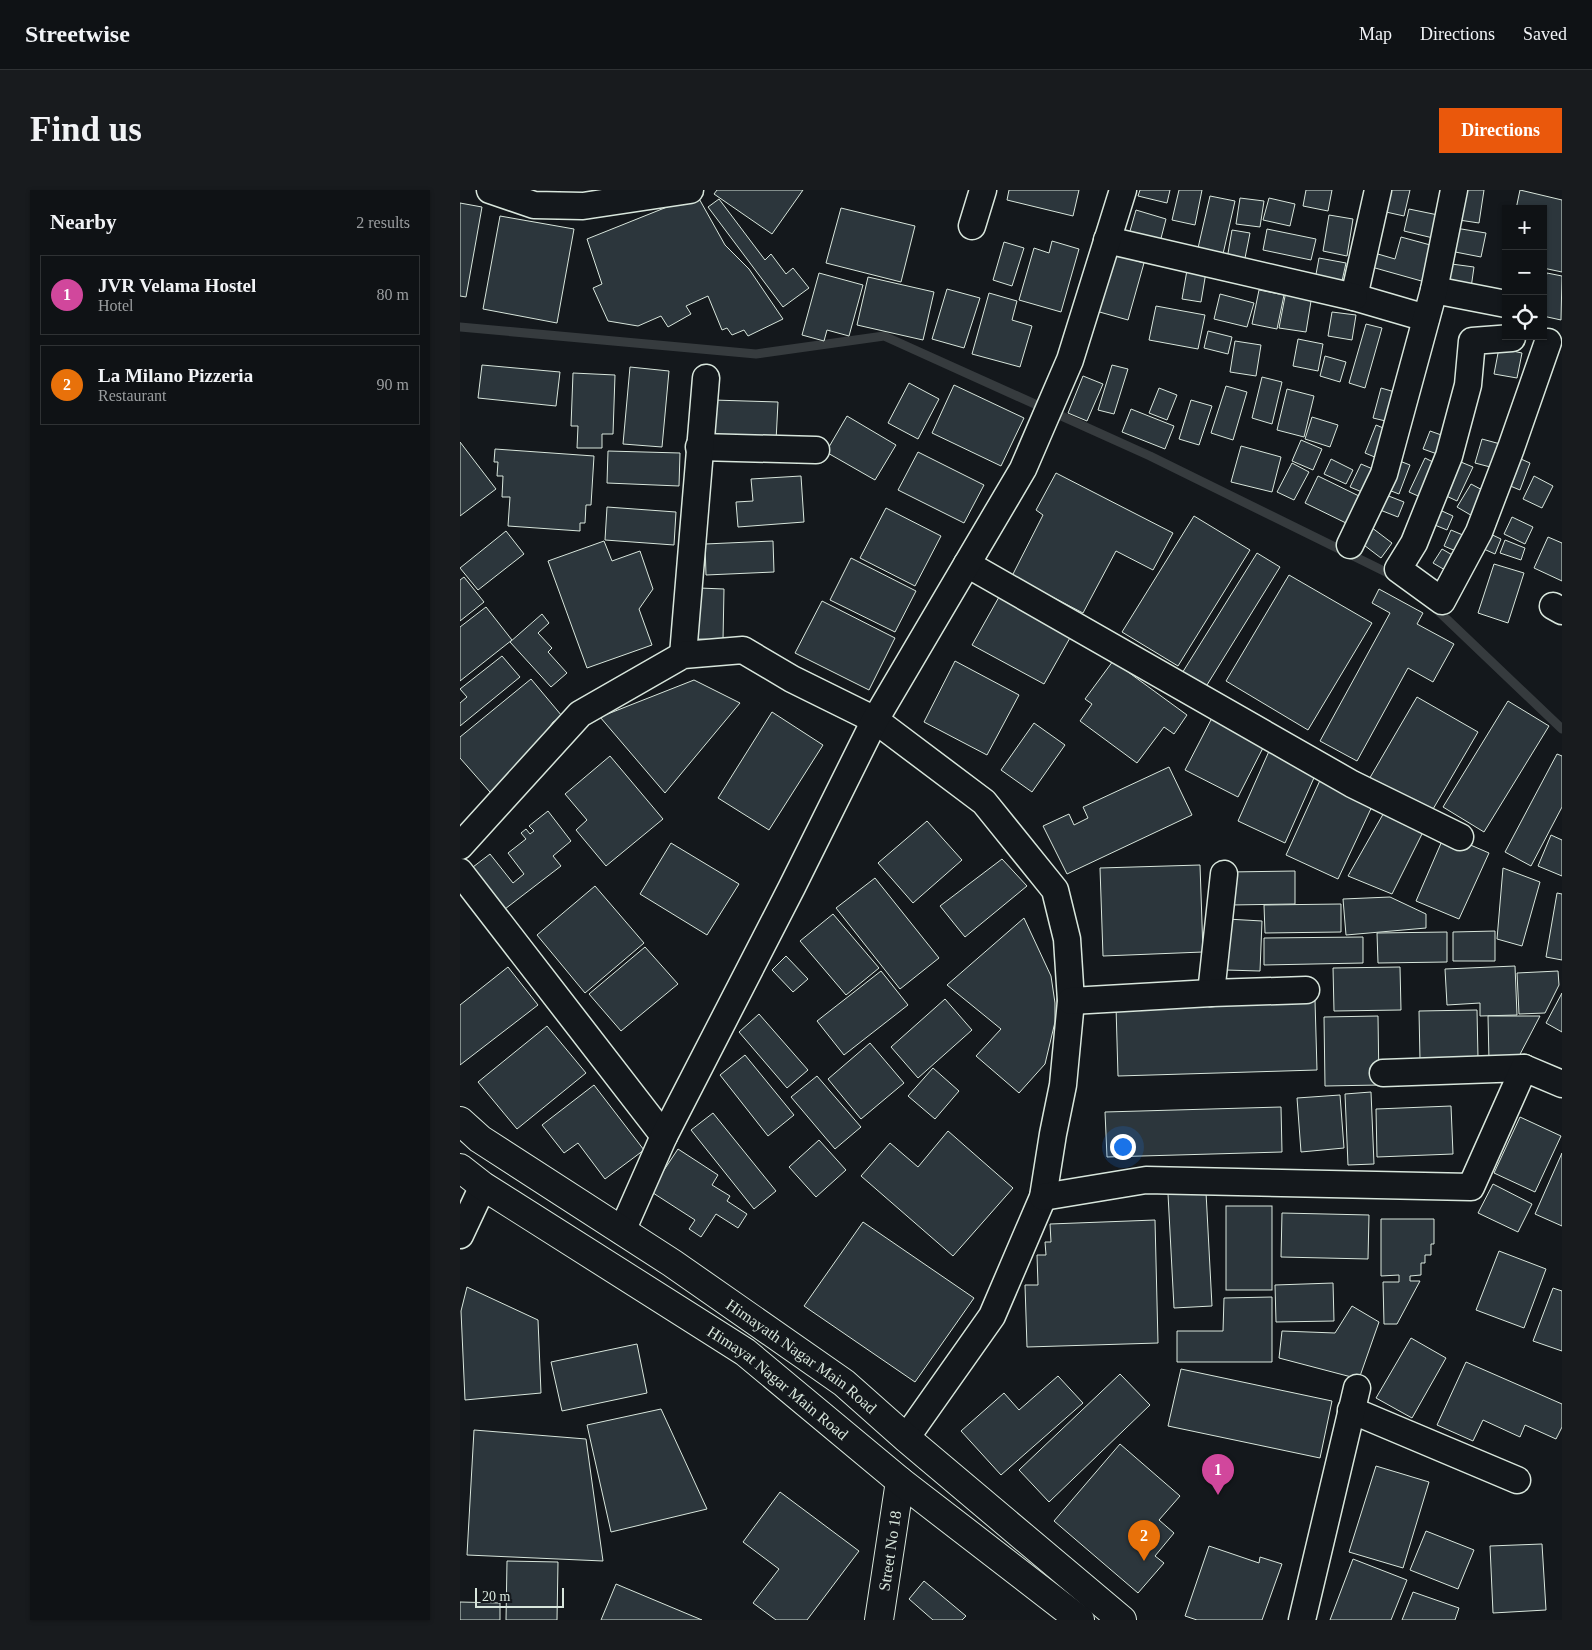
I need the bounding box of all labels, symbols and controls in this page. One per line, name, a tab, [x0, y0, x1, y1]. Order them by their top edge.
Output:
text: Streetwise	[25, 21, 130, 47]
text: Map	[1359, 24, 1392, 44]
text: Directions	[1420, 24, 1495, 44]
text: Saved	[1523, 24, 1567, 44]
button: Directions	[1439, 108, 1562, 153]
text: Find us	[30, 110, 142, 149]
map controls	[1502, 205, 1547, 340]
button: +	[1502, 205, 1547, 250]
text: Nearby	[50, 210, 117, 234]
text: 2 results	[356, 214, 410, 231]
button: −	[1502, 250, 1547, 295]
text: JVR Velama Hostel	[98, 275, 256, 296]
text: 1	[63, 286, 71, 303]
text: 80 m	[377, 286, 409, 303]
button: locate	[1502, 295, 1547, 340]
text: Hotel	[98, 297, 134, 314]
text: La Milano Pizzeria	[98, 365, 253, 386]
text: 2	[63, 376, 71, 393]
text: 90 m	[377, 376, 409, 393]
text: Restaurant	[98, 387, 166, 404]
your location	[1110, 1134, 1136, 1160]
street label: Himayath Nagar Main Road	[723, 1296, 880, 1417]
street label: Himayat Nagar Main Road	[704, 1323, 851, 1443]
pin: 1	[1202, 1454, 1234, 1495]
street label: Street No 18	[876, 1510, 904, 1592]
pin: 2	[1128, 1520, 1160, 1561]
scale bar	[475, 1585, 564, 1608]
text: 20 m	[482, 1589, 510, 1604]

